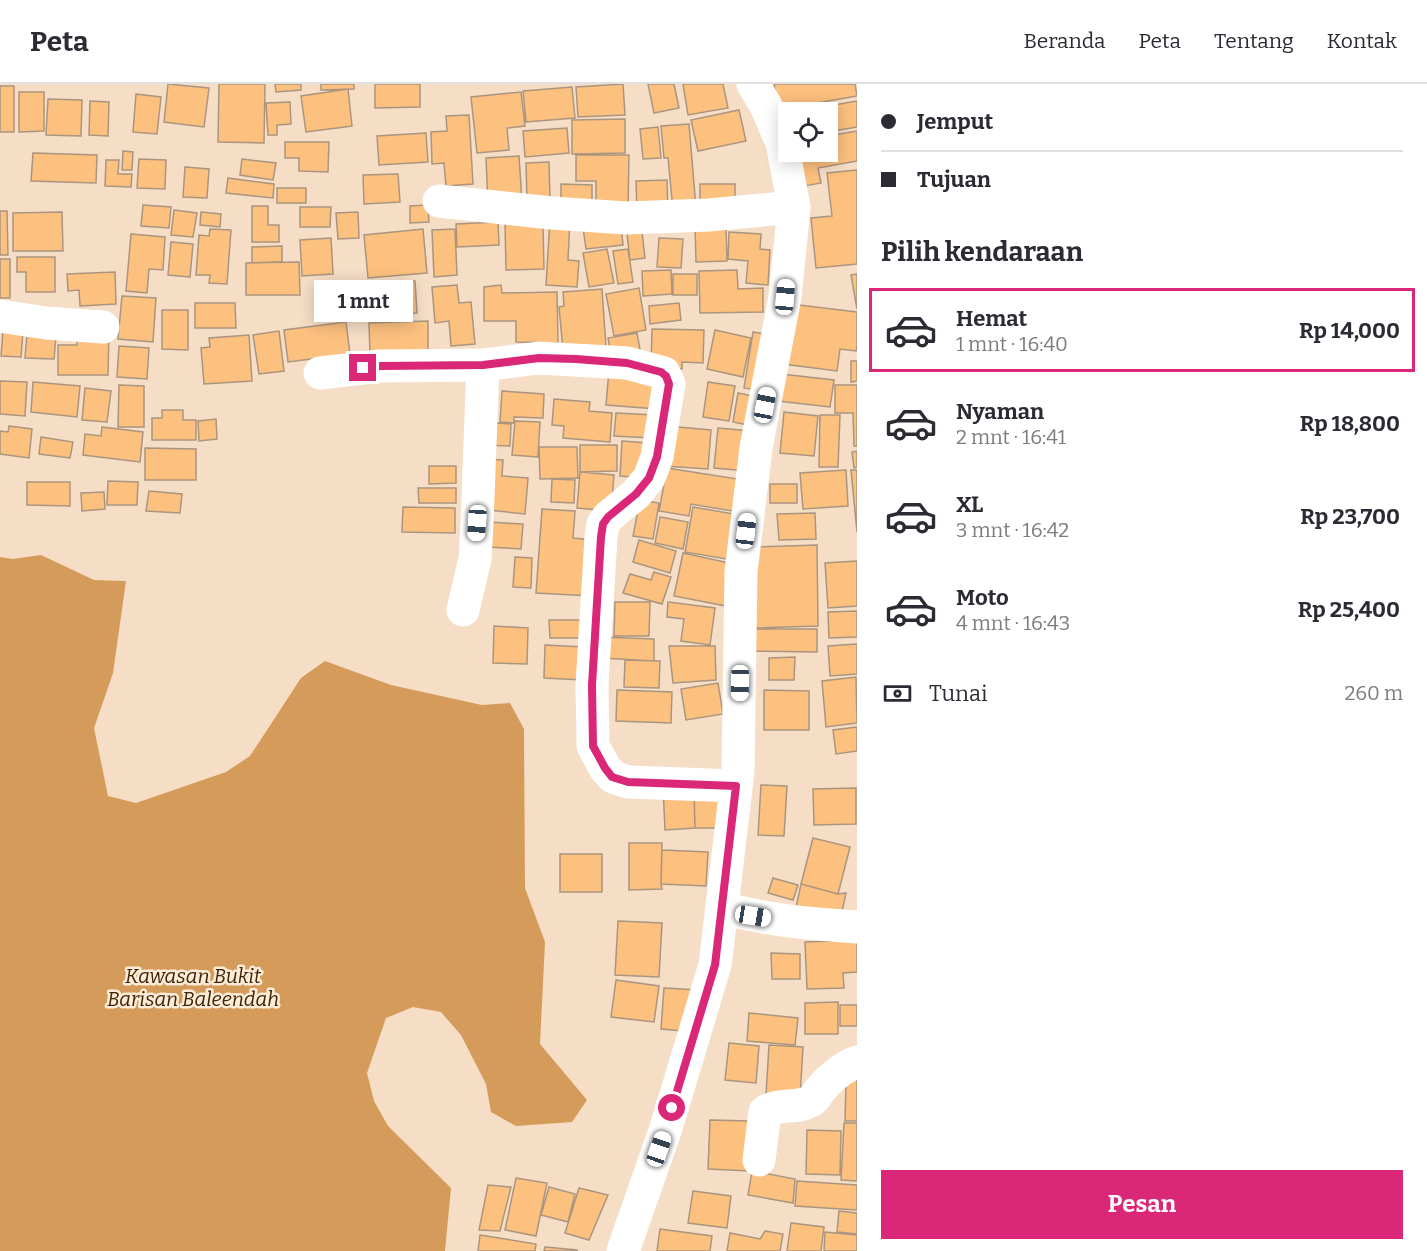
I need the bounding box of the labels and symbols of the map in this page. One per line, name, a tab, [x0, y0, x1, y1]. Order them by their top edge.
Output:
car	[774, 278, 796, 316]
callout: 1 mnt	[314, 281, 412, 323]
route end	[349, 354, 376, 381]
car	[753, 386, 777, 424]
car	[467, 504, 487, 542]
car	[735, 512, 757, 550]
car	[731, 665, 749, 701]
car	[734, 904, 772, 928]
park label: Kawasan Bukit Barisan Baleendah	[107, 964, 279, 1011]
route start	[658, 1094, 685, 1121]
car	[645, 1129, 673, 1169]

